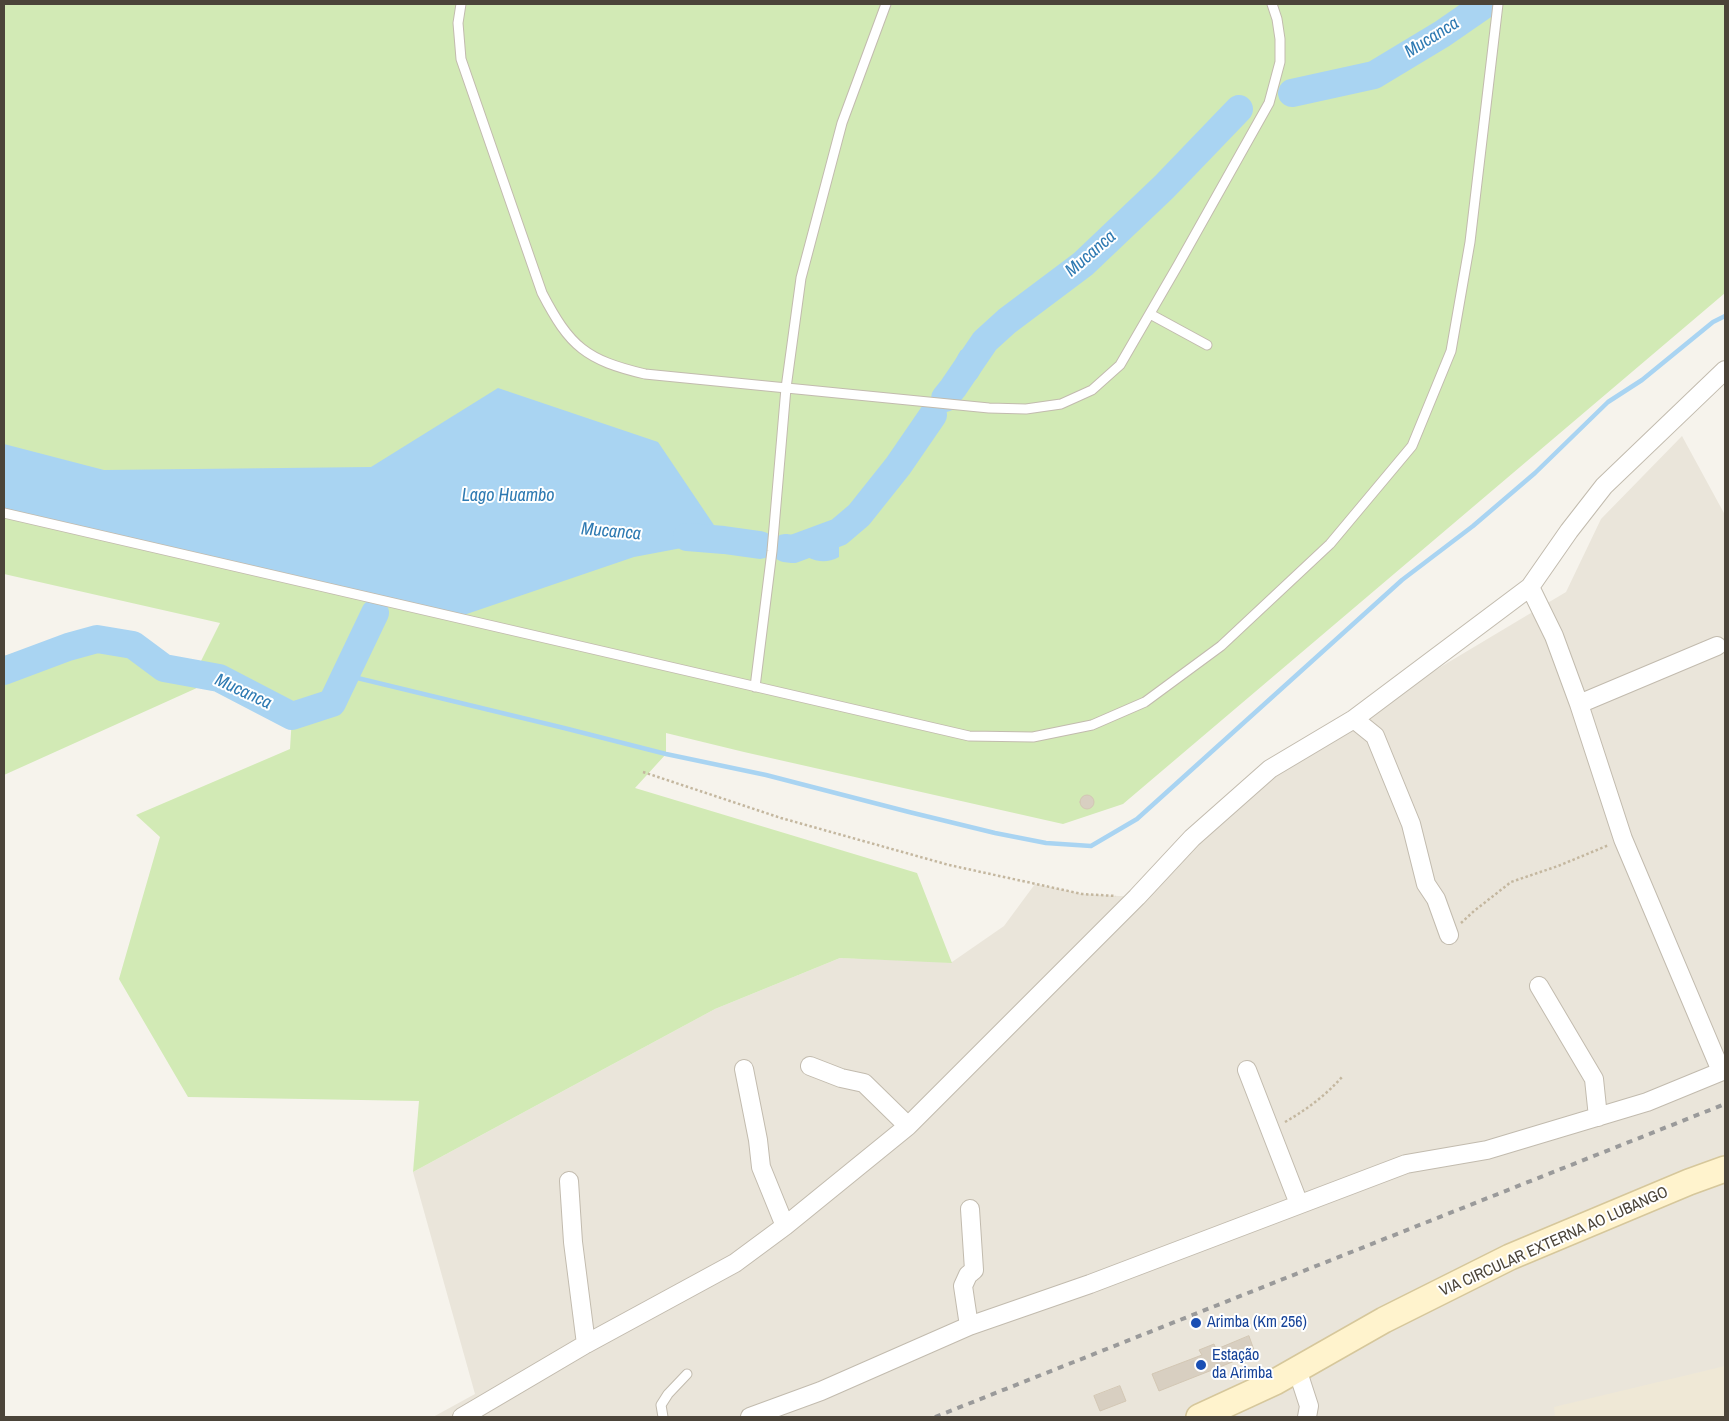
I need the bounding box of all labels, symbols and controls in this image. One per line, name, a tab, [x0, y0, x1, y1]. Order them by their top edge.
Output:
water label: Mucanca	[1401, 13, 1463, 63]
water label: Mucanca	[1061, 226, 1121, 282]
water label: Lago Huambo	[462, 485, 554, 507]
water label: Mucanca	[580, 519, 642, 545]
water label: Mucanca	[211, 670, 275, 714]
street label: VIA CIRCULAR EXTERNA AO LUBANGO	[1437, 1183, 1671, 1301]
place label: Arimba (Km 256)	[1207, 1313, 1307, 1333]
marker: Arimba (Km 256)	[1189, 1316, 1203, 1330]
place label: Estação da Arimba	[1212, 1346, 1273, 1384]
marker: Estação da Arimba	[1194, 1358, 1208, 1372]

